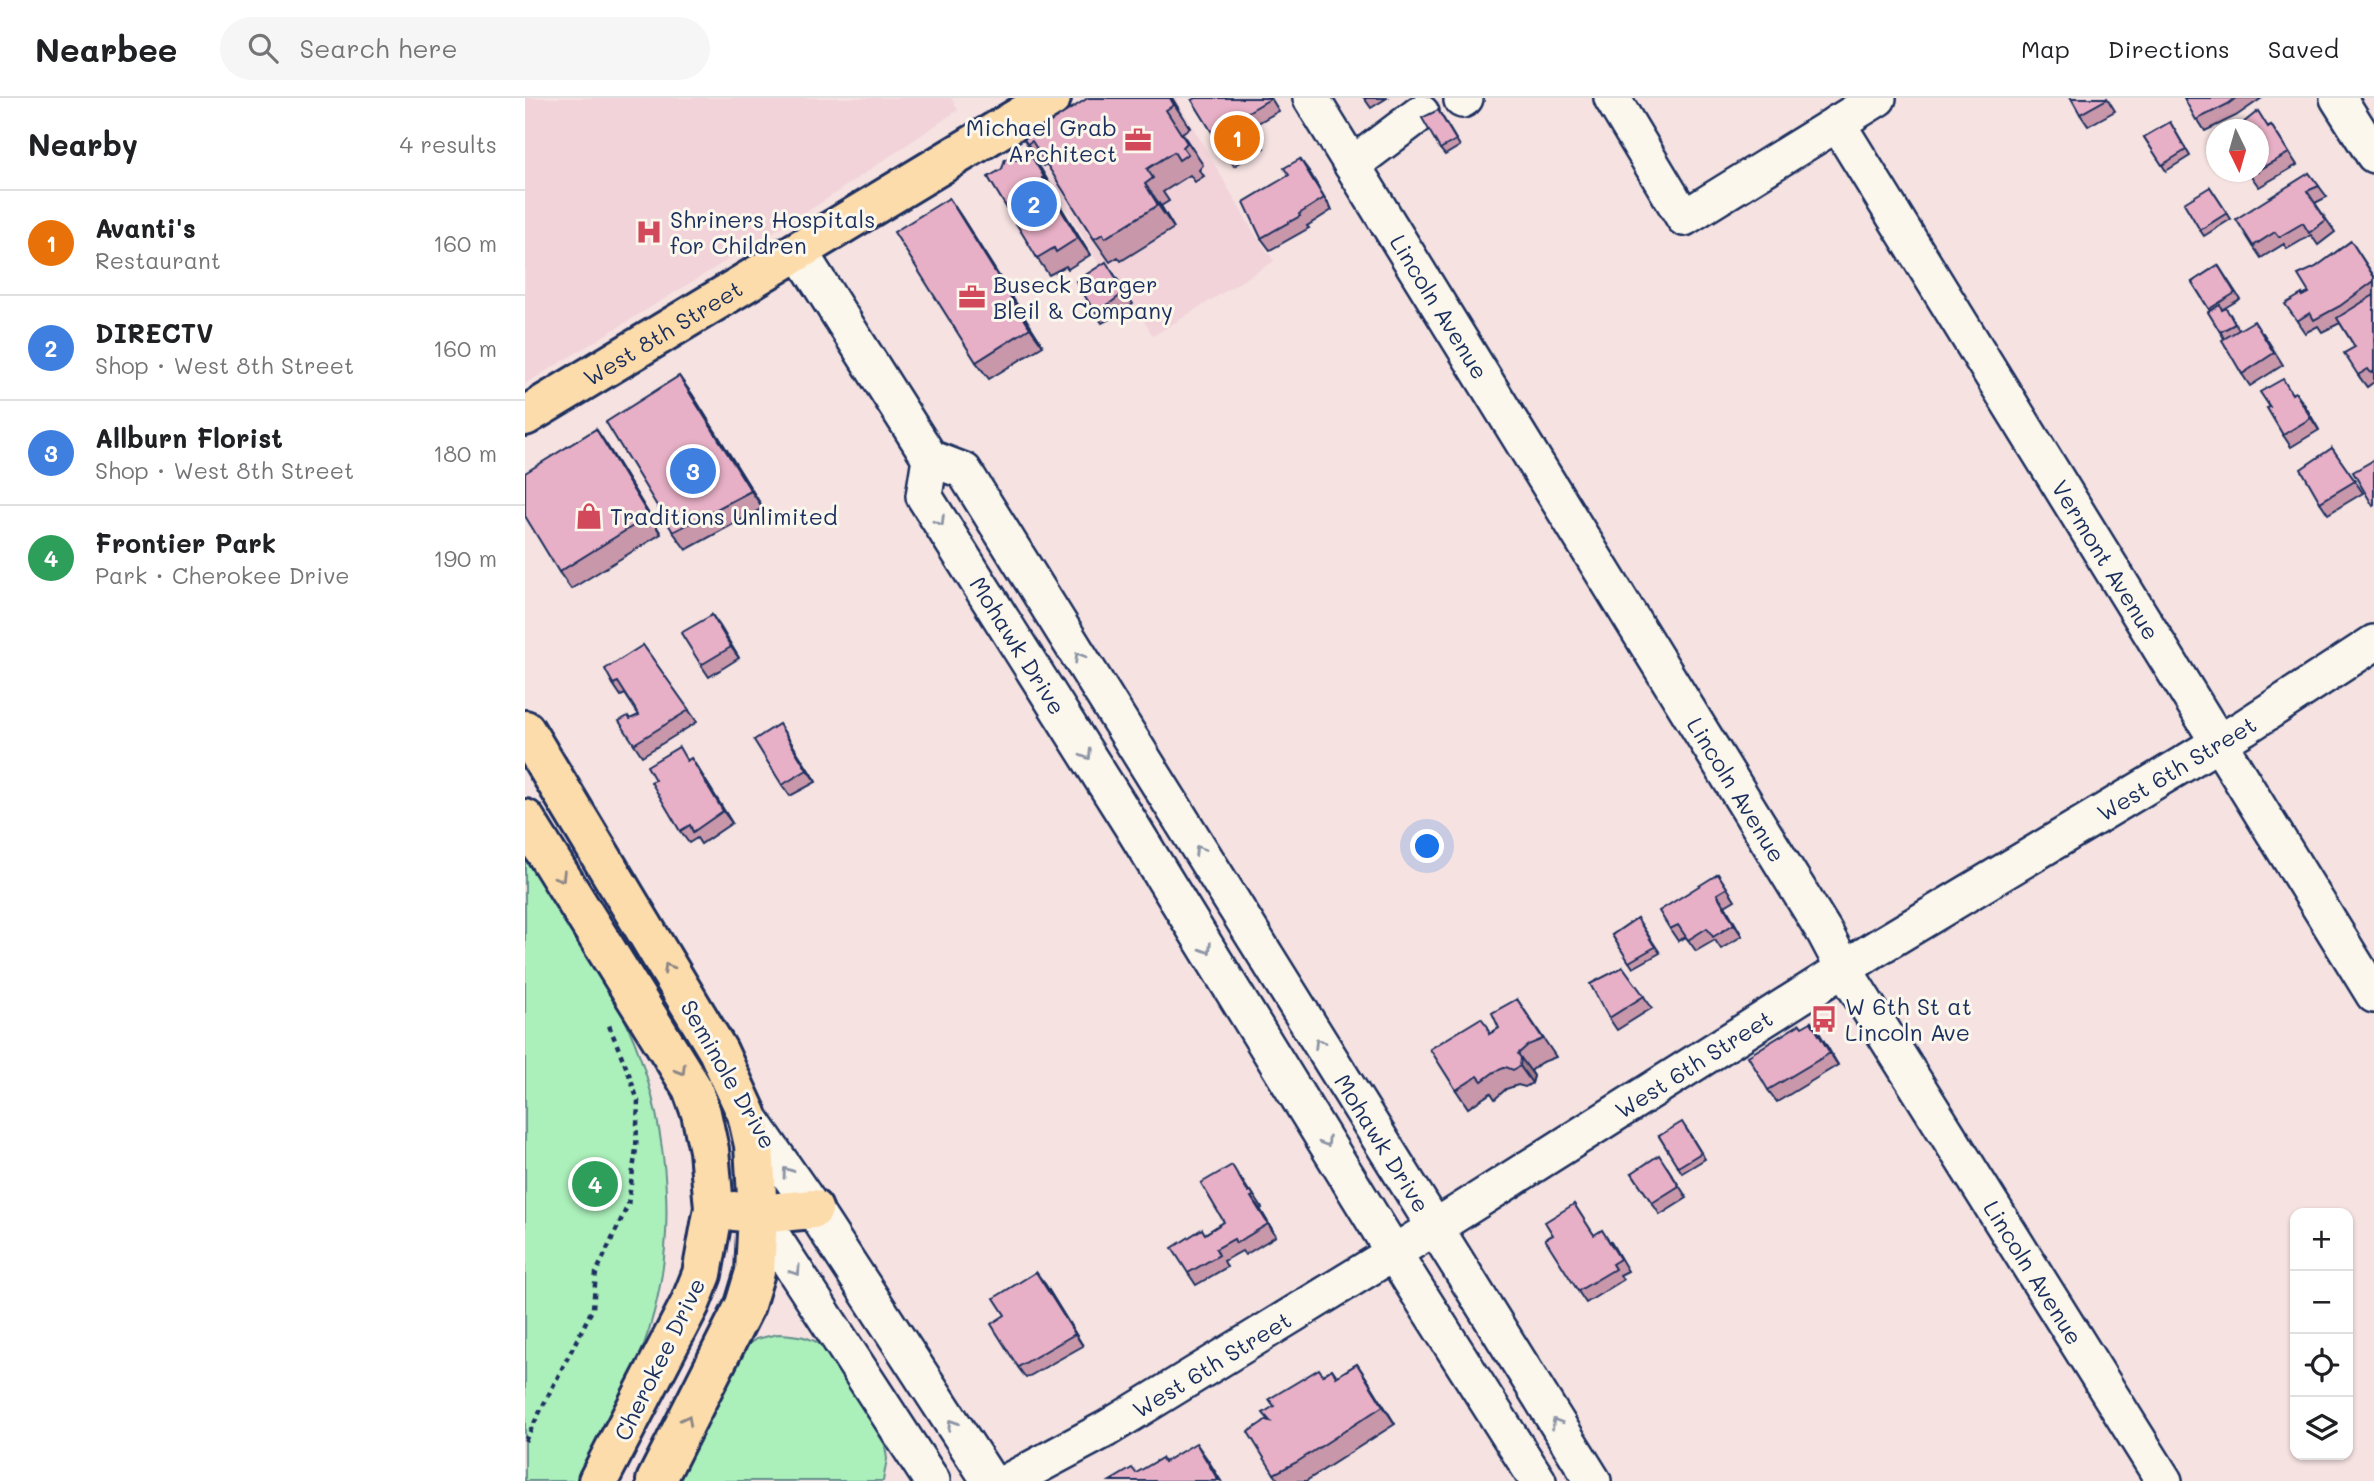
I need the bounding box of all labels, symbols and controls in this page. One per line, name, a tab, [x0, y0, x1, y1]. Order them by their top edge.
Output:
search box	[220, 17, 710, 80]
text: Nearbee	[35, 27, 178, 70]
icon: search	[244, 29, 282, 67]
text: Search here	[300, 31, 458, 65]
text: Map	[2021, 33, 2070, 64]
text: Directions	[2108, 33, 2230, 64]
text: Saved	[2268, 33, 2339, 64]
place label: Michael Grab Architect	[966, 112, 1117, 168]
pin: 1	[1214, 112, 1260, 164]
north arrow	[2206, 119, 2269, 182]
text: Nearby	[28, 124, 138, 164]
office icon: Michael Grab Architect	[1123, 125, 1153, 155]
text: 4 results	[400, 129, 497, 159]
pin: 2	[1011, 178, 1057, 230]
place label: Shriners Hospitals for Children	[670, 204, 875, 260]
text: Avanti's	[95, 211, 196, 245]
hospital icon: Shriners Hospitals for Children	[634, 217, 664, 247]
text: 1	[46, 228, 56, 258]
text: 160 m	[433, 228, 497, 258]
street label: Lincoln Avenue	[1384, 229, 1495, 385]
text: Restaurant	[95, 245, 221, 275]
place label: Buseck Barger Bleil & Company	[993, 269, 1173, 325]
street label: West 8th Street	[578, 273, 748, 392]
office icon: Buseck Barger Bleil & Company	[957, 282, 987, 312]
text: DIRECTV	[95, 316, 213, 350]
text: 2	[45, 333, 57, 363]
text: 160 m	[433, 333, 497, 363]
text: Shop · West 8th Street	[95, 350, 354, 380]
text: Allburn Florist	[95, 421, 283, 455]
text: 3	[44, 438, 58, 468]
text: 180 m	[433, 438, 497, 468]
pin: 3	[670, 445, 716, 497]
text: Shop · West 8th Street	[95, 455, 354, 485]
street label: Vermont Avenue	[2045, 474, 2167, 645]
shop icon: Traditions Unlimited	[574, 501, 604, 531]
place label: Traditions Unlimited	[610, 501, 838, 531]
one-way arrow	[932, 513, 945, 526]
text: Frontier Park	[95, 526, 276, 560]
text: 4	[44, 543, 58, 573]
text: 190 m	[433, 543, 497, 573]
text: Park · Cherokee Drive	[95, 560, 350, 590]
street label: Mohawk Drive	[963, 571, 1073, 720]
one-way arrow	[1075, 651, 1088, 664]
street label: West 6th Street	[2091, 709, 2262, 828]
street label: Lincoln Avenue	[1681, 712, 1793, 867]
one-way arrow	[1079, 748, 1092, 761]
your location	[1410, 829, 1444, 863]
one-way arrow	[1194, 845, 1207, 858]
one-way arrow	[553, 869, 566, 882]
one-way arrow	[1199, 941, 1212, 954]
one-way arrow	[664, 963, 677, 976]
place label: W 6th St at Lincoln Ave	[1845, 991, 1972, 1047]
street label: Seminole Drive	[674, 994, 784, 1154]
street label: West 6th Street	[1609, 1003, 1778, 1125]
bus stop icon: W 6th St at Lincoln Ave	[1809, 1004, 1839, 1034]
one-way arrow	[1315, 1038, 1328, 1051]
one-way arrow	[673, 1063, 686, 1076]
street label: Mohawk Drive	[1328, 1068, 1437, 1218]
one-way arrow	[1318, 1135, 1331, 1148]
pin: 4	[572, 1158, 618, 1210]
one-way arrow	[783, 1167, 795, 1180]
street label: Lincoln Avenue	[1977, 1195, 2090, 1350]
map controls	[2290, 1208, 2353, 1460]
button: +	[2290, 1208, 2353, 1271]
one-way arrow	[788, 1263, 800, 1276]
button: −	[2290, 1271, 2353, 1334]
street label: Cherokee Drive	[607, 1273, 711, 1445]
street label: West 6th Street	[1127, 1304, 1297, 1424]
button: locate	[2290, 1334, 2353, 1397]
button: layers	[2290, 1397, 2353, 1460]
one-way arrow	[678, 1415, 692, 1427]
one-way arrow	[948, 1418, 961, 1431]
one-way arrow	[1552, 1418, 1565, 1431]

